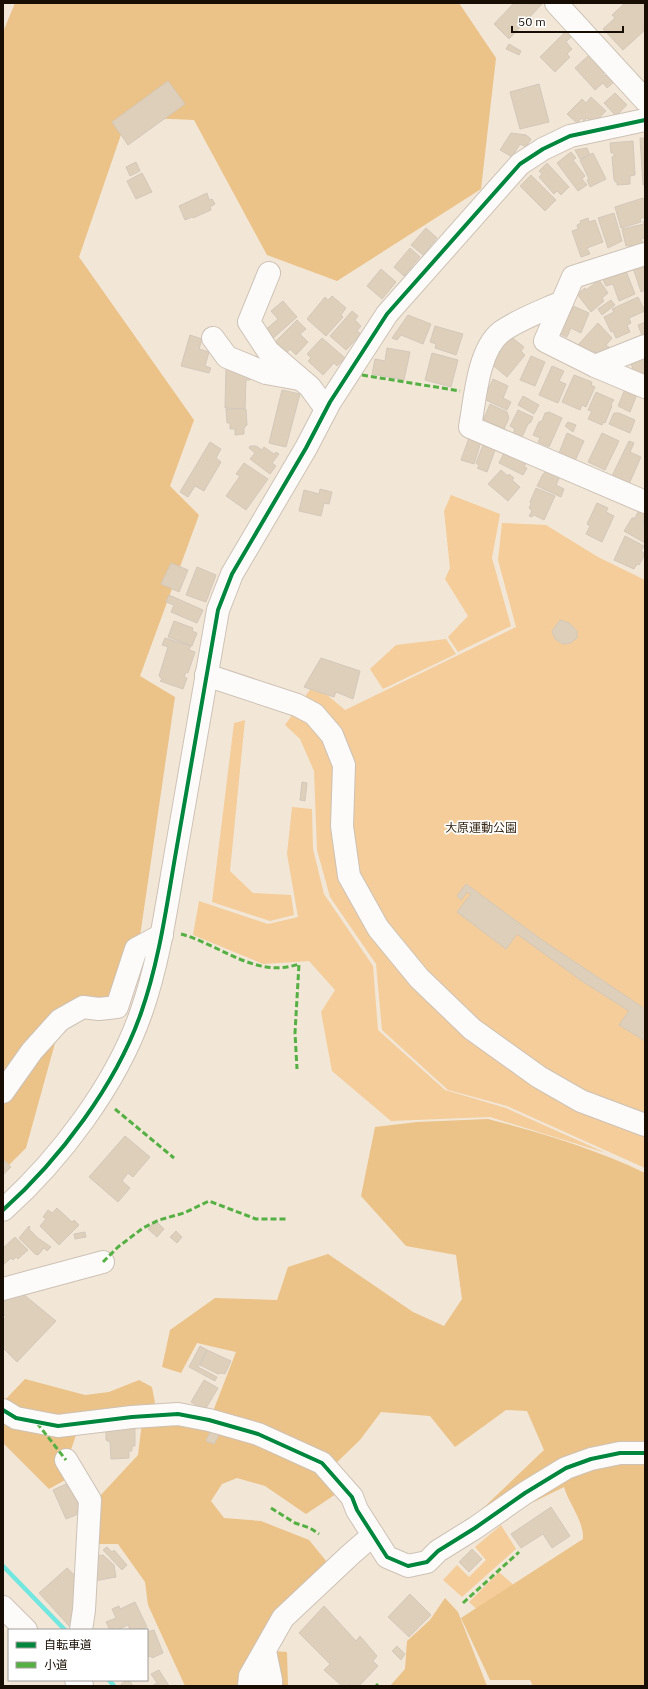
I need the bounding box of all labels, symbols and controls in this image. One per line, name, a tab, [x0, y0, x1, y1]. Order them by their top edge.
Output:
scale bar	[512, 8, 623, 34]
text: 50 m	[518, 14, 546, 29]
park label: 大原運動公園	[445, 820, 517, 835]
legend	[8, 1629, 148, 1681]
text: 自転車道	[44, 1637, 92, 1652]
text: 小道	[44, 1657, 68, 1672]

